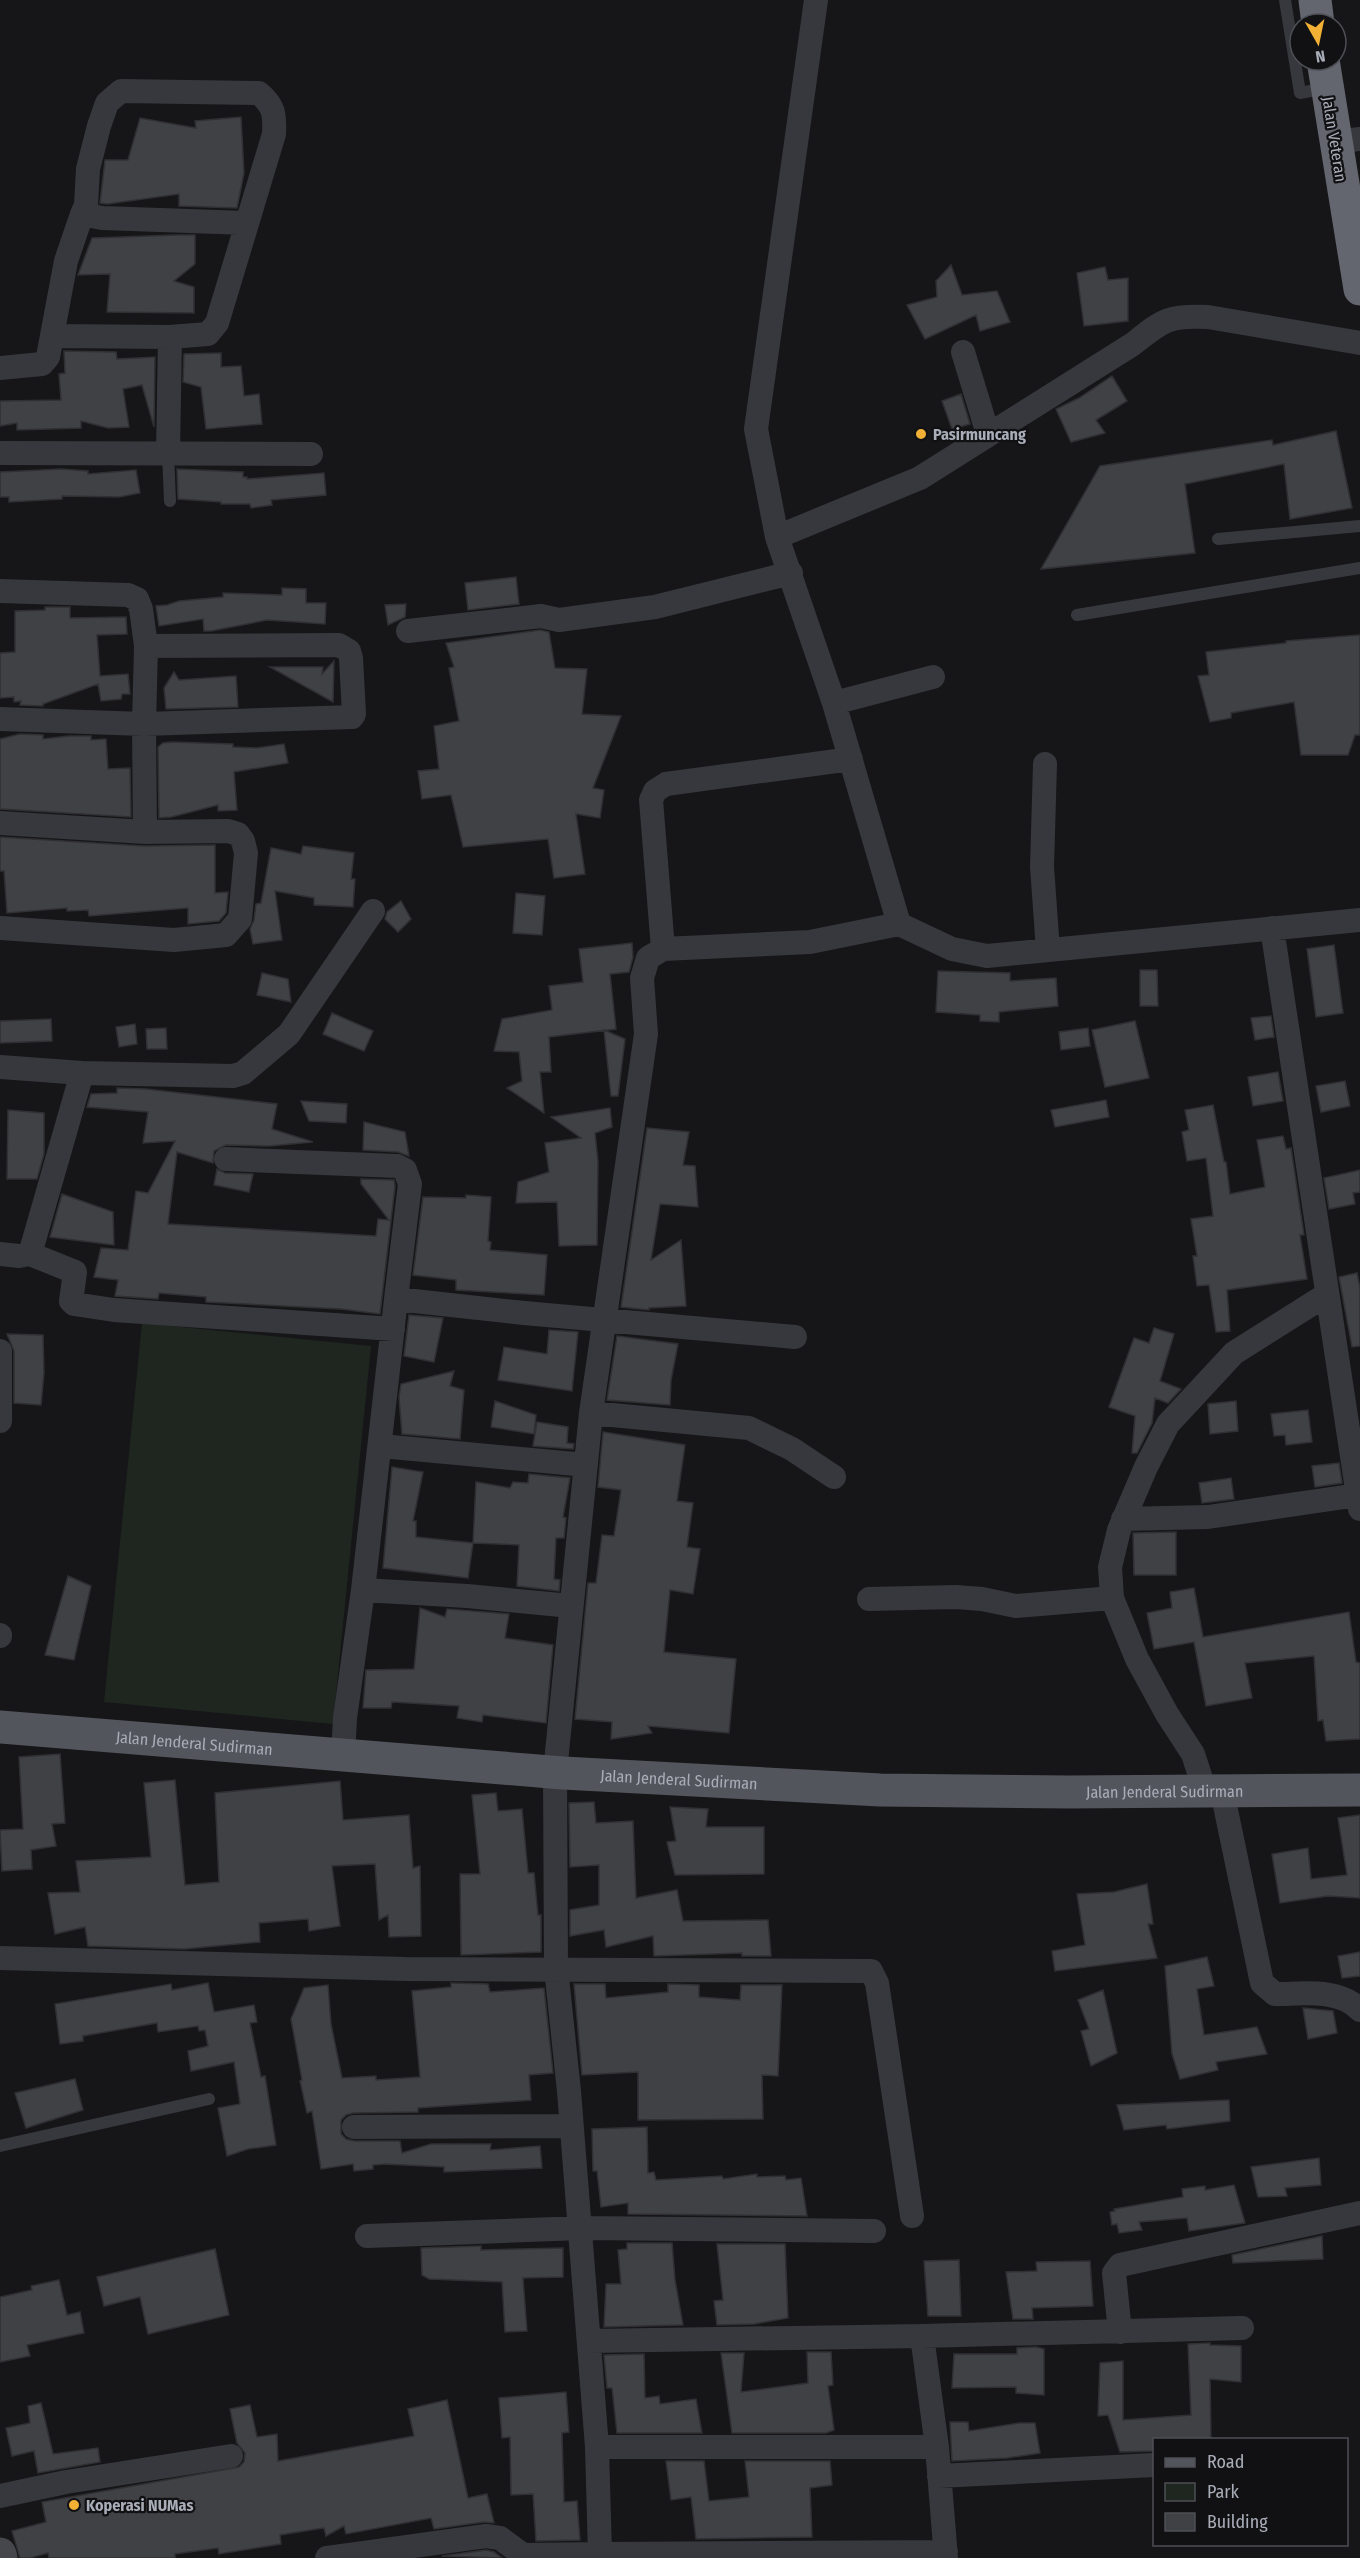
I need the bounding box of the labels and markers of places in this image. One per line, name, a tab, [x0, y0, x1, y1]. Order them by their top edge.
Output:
place label: Pasirmuncang	[933, 425, 1026, 444]
marker: Pasirmuncang	[914, 427, 928, 441]
place label: Koperasi NUMas	[86, 2496, 193, 2515]
marker: Koperasi NUMas	[67, 2498, 81, 2512]

